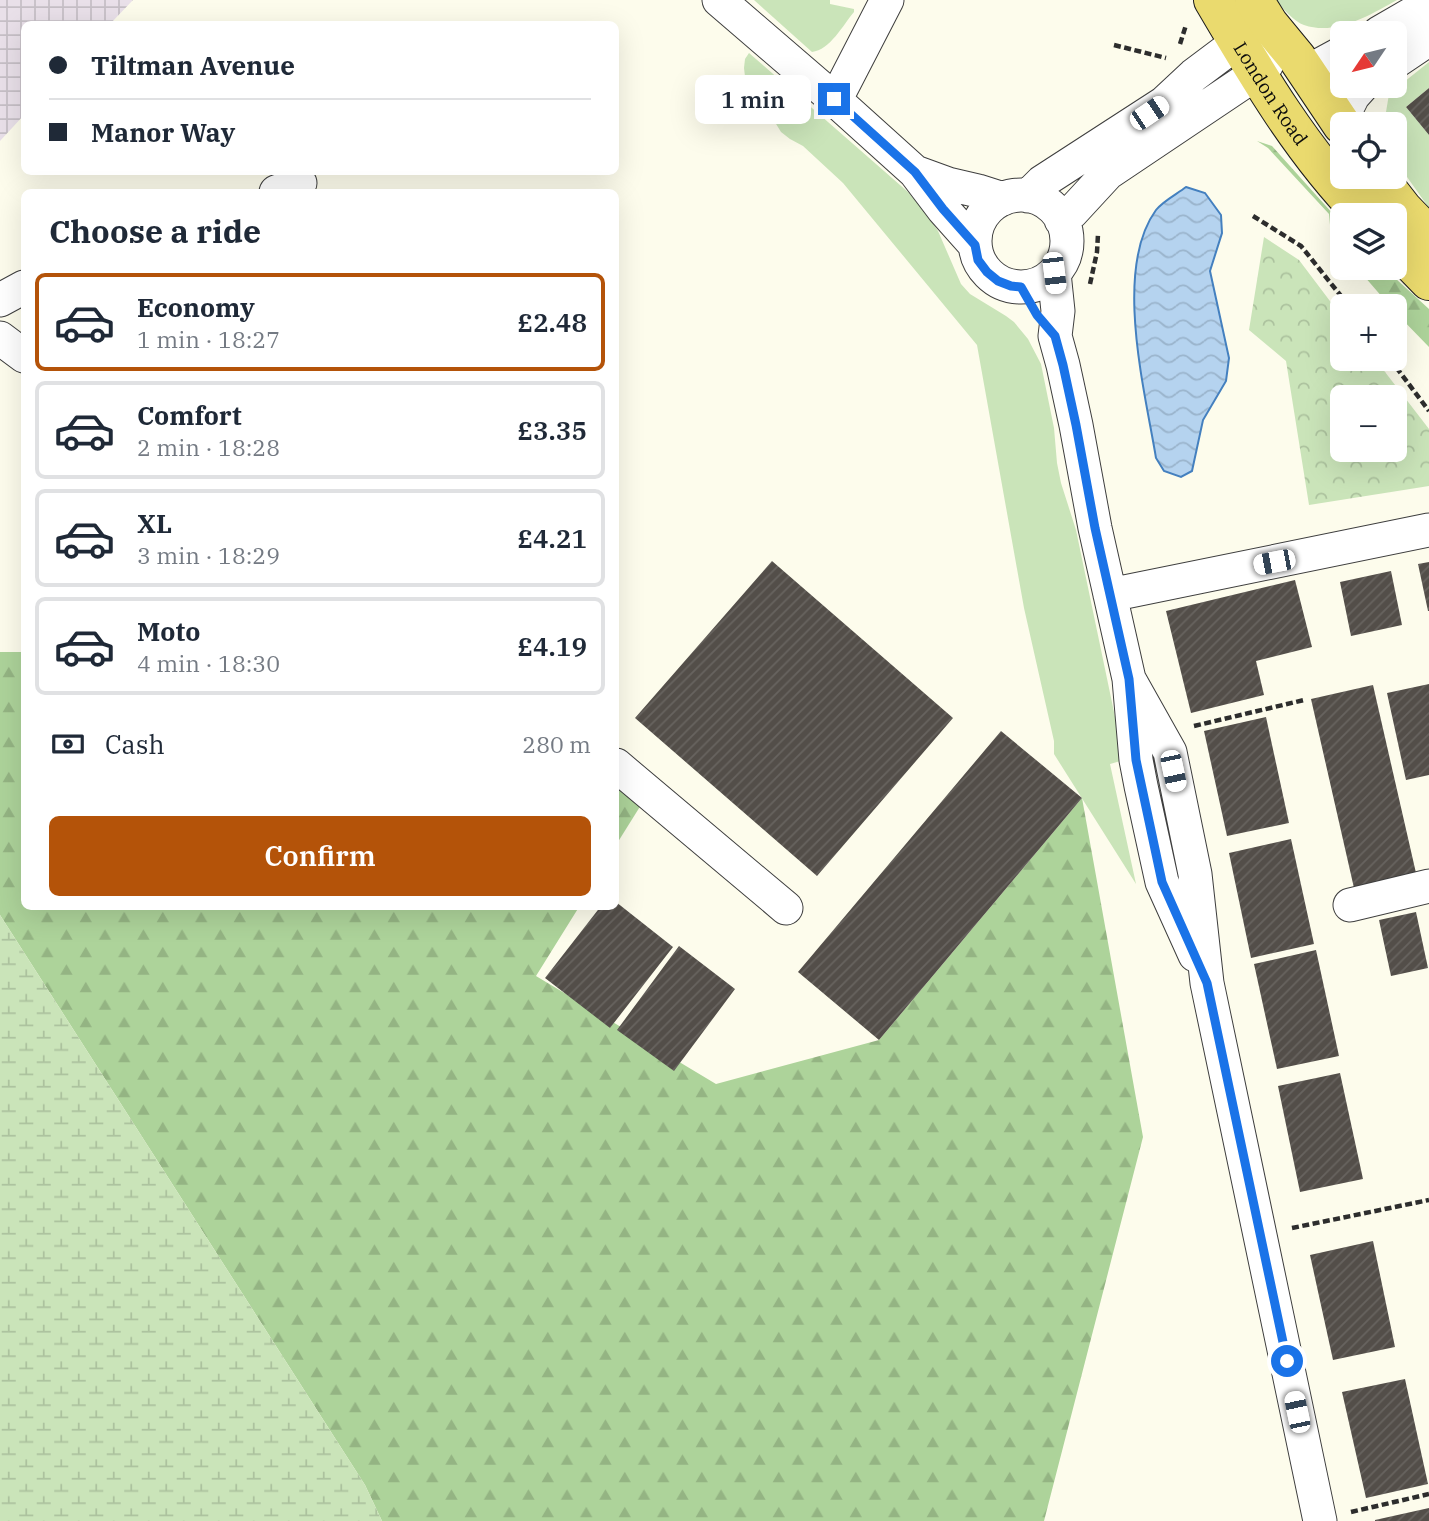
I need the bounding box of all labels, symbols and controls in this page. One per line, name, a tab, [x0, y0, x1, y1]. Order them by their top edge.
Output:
north arrow	[1330, 21, 1407, 98]
map controls	[1330, 21, 1407, 462]
street label: London Road	[1229, 38, 1313, 150]
text: Tiltman Avenue	[91, 48, 295, 82]
callout: 1 min	[694, 74, 810, 124]
route end	[818, 83, 850, 115]
text: 1 min	[721, 84, 785, 114]
car	[1126, 93, 1173, 133]
button: locate	[1330, 112, 1407, 189]
text: Manor Way	[91, 115, 235, 149]
button: layers	[1330, 203, 1407, 280]
text: Choose a ride	[49, 210, 261, 252]
car	[1042, 251, 1067, 295]
text: Economy	[137, 290, 255, 324]
icon: car	[53, 291, 116, 354]
button: +	[1330, 294, 1407, 371]
text: £2.48	[518, 305, 587, 339]
text: 1 min · 18:27	[137, 324, 280, 354]
button: −	[1330, 385, 1407, 462]
text: Comfort	[137, 398, 242, 432]
icon: car	[53, 399, 116, 462]
text: £3.35	[518, 413, 587, 447]
text: 2 min · 18:28	[137, 432, 280, 462]
text: XL	[137, 506, 172, 540]
icon: car	[53, 507, 116, 570]
text: £4.21	[518, 521, 587, 555]
text: 3 min · 18:29	[137, 540, 280, 570]
car	[1252, 548, 1297, 576]
text: Moto	[137, 614, 200, 648]
icon: car	[53, 615, 116, 678]
text: £4.19	[518, 629, 587, 663]
text: 4 min · 18:30	[137, 648, 280, 678]
icon: cash	[49, 725, 87, 763]
text: Cash	[105, 727, 165, 761]
text: 280 m	[522, 729, 591, 759]
car	[1159, 748, 1188, 794]
button: Confirm	[49, 816, 591, 896]
route start	[1271, 1345, 1303, 1377]
car	[1283, 1389, 1312, 1435]

